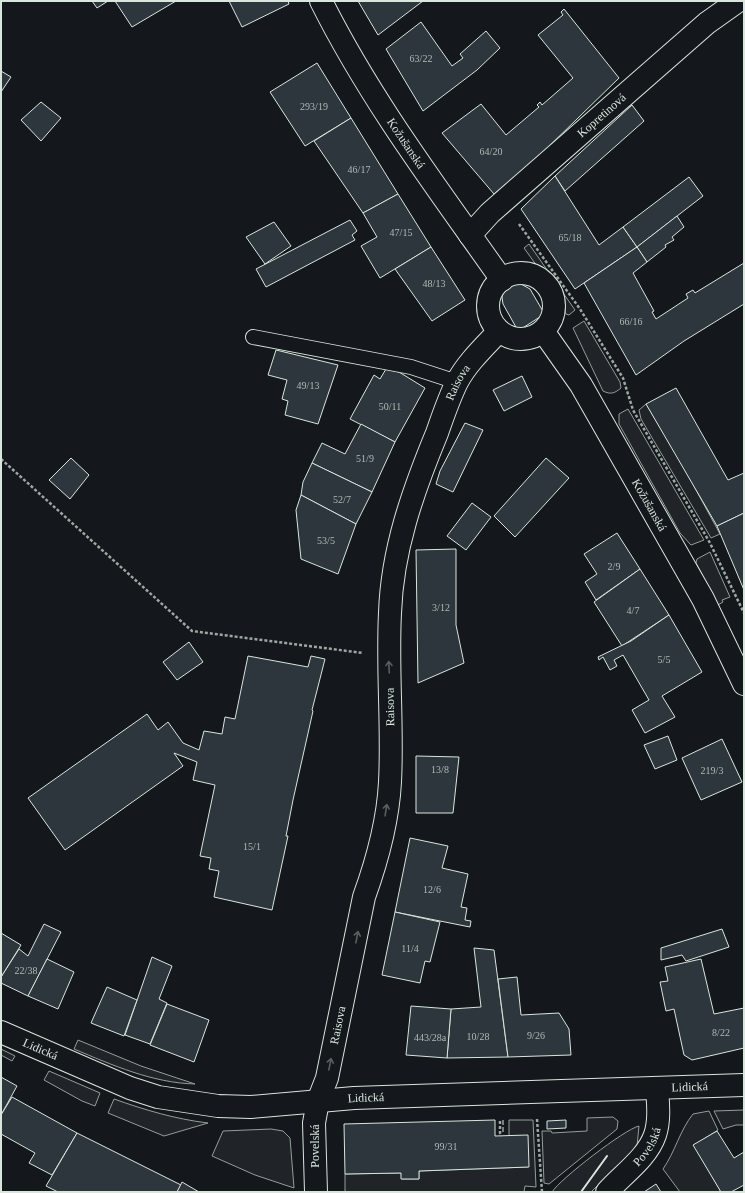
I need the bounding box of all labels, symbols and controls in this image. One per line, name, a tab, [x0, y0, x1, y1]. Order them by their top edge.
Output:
house number: 63/22	[410, 53, 432, 64]
street label: Kopretinová	[574, 90, 629, 140]
house number: 293/19	[300, 101, 328, 112]
street label: Kožušanská	[384, 115, 428, 172]
house number: 64/20	[480, 146, 502, 157]
house number: 46/17	[348, 164, 370, 175]
house number: 47/15	[390, 227, 412, 238]
house number: 65/18	[559, 232, 581, 243]
house number: 48/13	[423, 278, 445, 289]
house number: 66/16	[620, 316, 642, 327]
street label: Raisova	[443, 361, 474, 402]
house number: 49/13	[297, 380, 319, 391]
house number: 50/11	[379, 401, 401, 412]
house number: 51/9	[356, 453, 374, 464]
street label: Kožušanská	[629, 476, 670, 534]
house number: 52/7	[333, 494, 351, 505]
house number: 53/5	[317, 535, 335, 546]
house number: 2/9	[608, 561, 620, 572]
house number: 3/12	[432, 602, 450, 613]
house number: 4/7	[627, 605, 639, 616]
house number: 5/5	[658, 654, 670, 665]
one-way arrow	[386, 661, 393, 674]
street label: Raisova	[383, 687, 397, 726]
house number: 13/8	[431, 764, 449, 775]
house number: 219/3	[701, 765, 723, 776]
one-way arrow	[383, 804, 391, 817]
house number: 15/1	[243, 841, 261, 852]
house number: 12/6	[423, 884, 441, 895]
one-way arrow	[353, 930, 361, 943]
house number: 11/4	[401, 943, 419, 954]
house number: 22/38	[15, 965, 37, 976]
street label: Raisova	[327, 1004, 349, 1046]
house number: 8/22	[712, 1027, 730, 1038]
house number: 9/26	[527, 1030, 545, 1041]
house number: 10/28	[467, 1031, 489, 1042]
house number: 443/28a	[414, 1032, 447, 1043]
street label: Lidická	[21, 1035, 61, 1063]
one-way arrow	[327, 1058, 335, 1071]
street label: Lidická	[671, 1079, 709, 1094]
street label: Lidická	[347, 1090, 385, 1106]
street label: Povelská	[308, 1124, 322, 1168]
street label: Povelská	[630, 1125, 664, 1169]
house number: 99/31	[435, 1141, 457, 1152]

